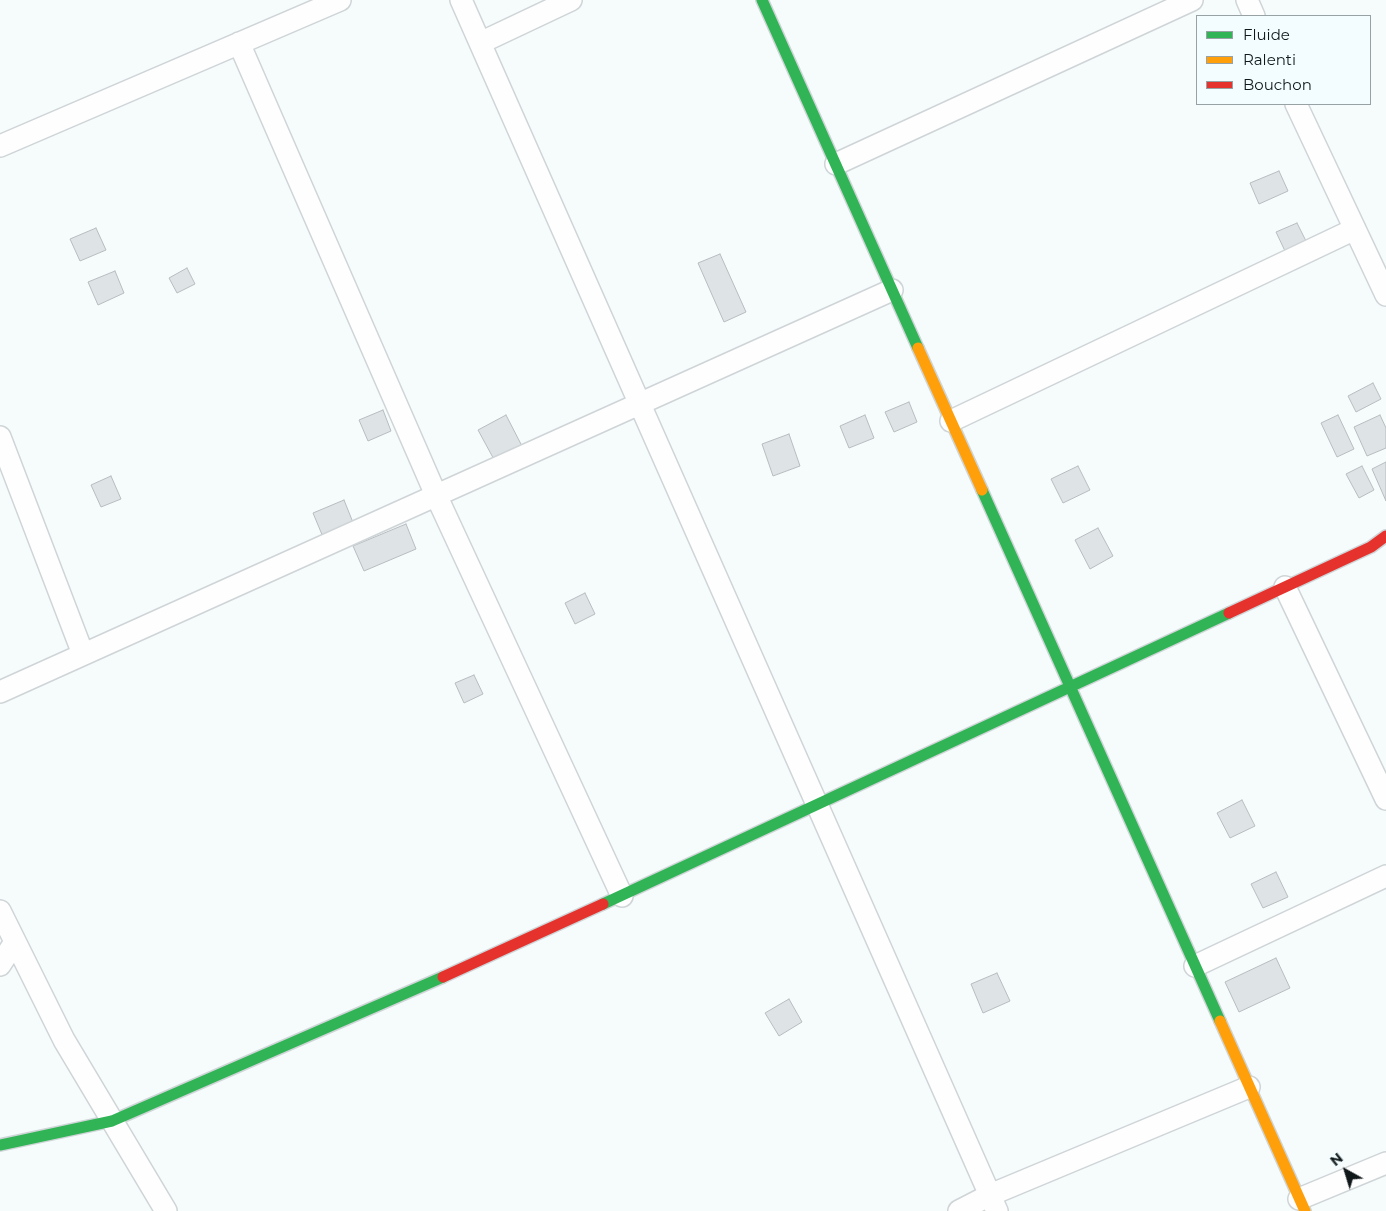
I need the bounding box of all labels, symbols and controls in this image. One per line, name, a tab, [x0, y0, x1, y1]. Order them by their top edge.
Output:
legend	[1196, 15, 1371, 105]
text: Fluide	[1243, 25, 1290, 44]
text: Ralenti	[1243, 50, 1296, 69]
text: Bouchon	[1243, 75, 1312, 94]
north arrow	[1321, 1146, 1371, 1196]
text: N	[1327, 1149, 1347, 1170]

